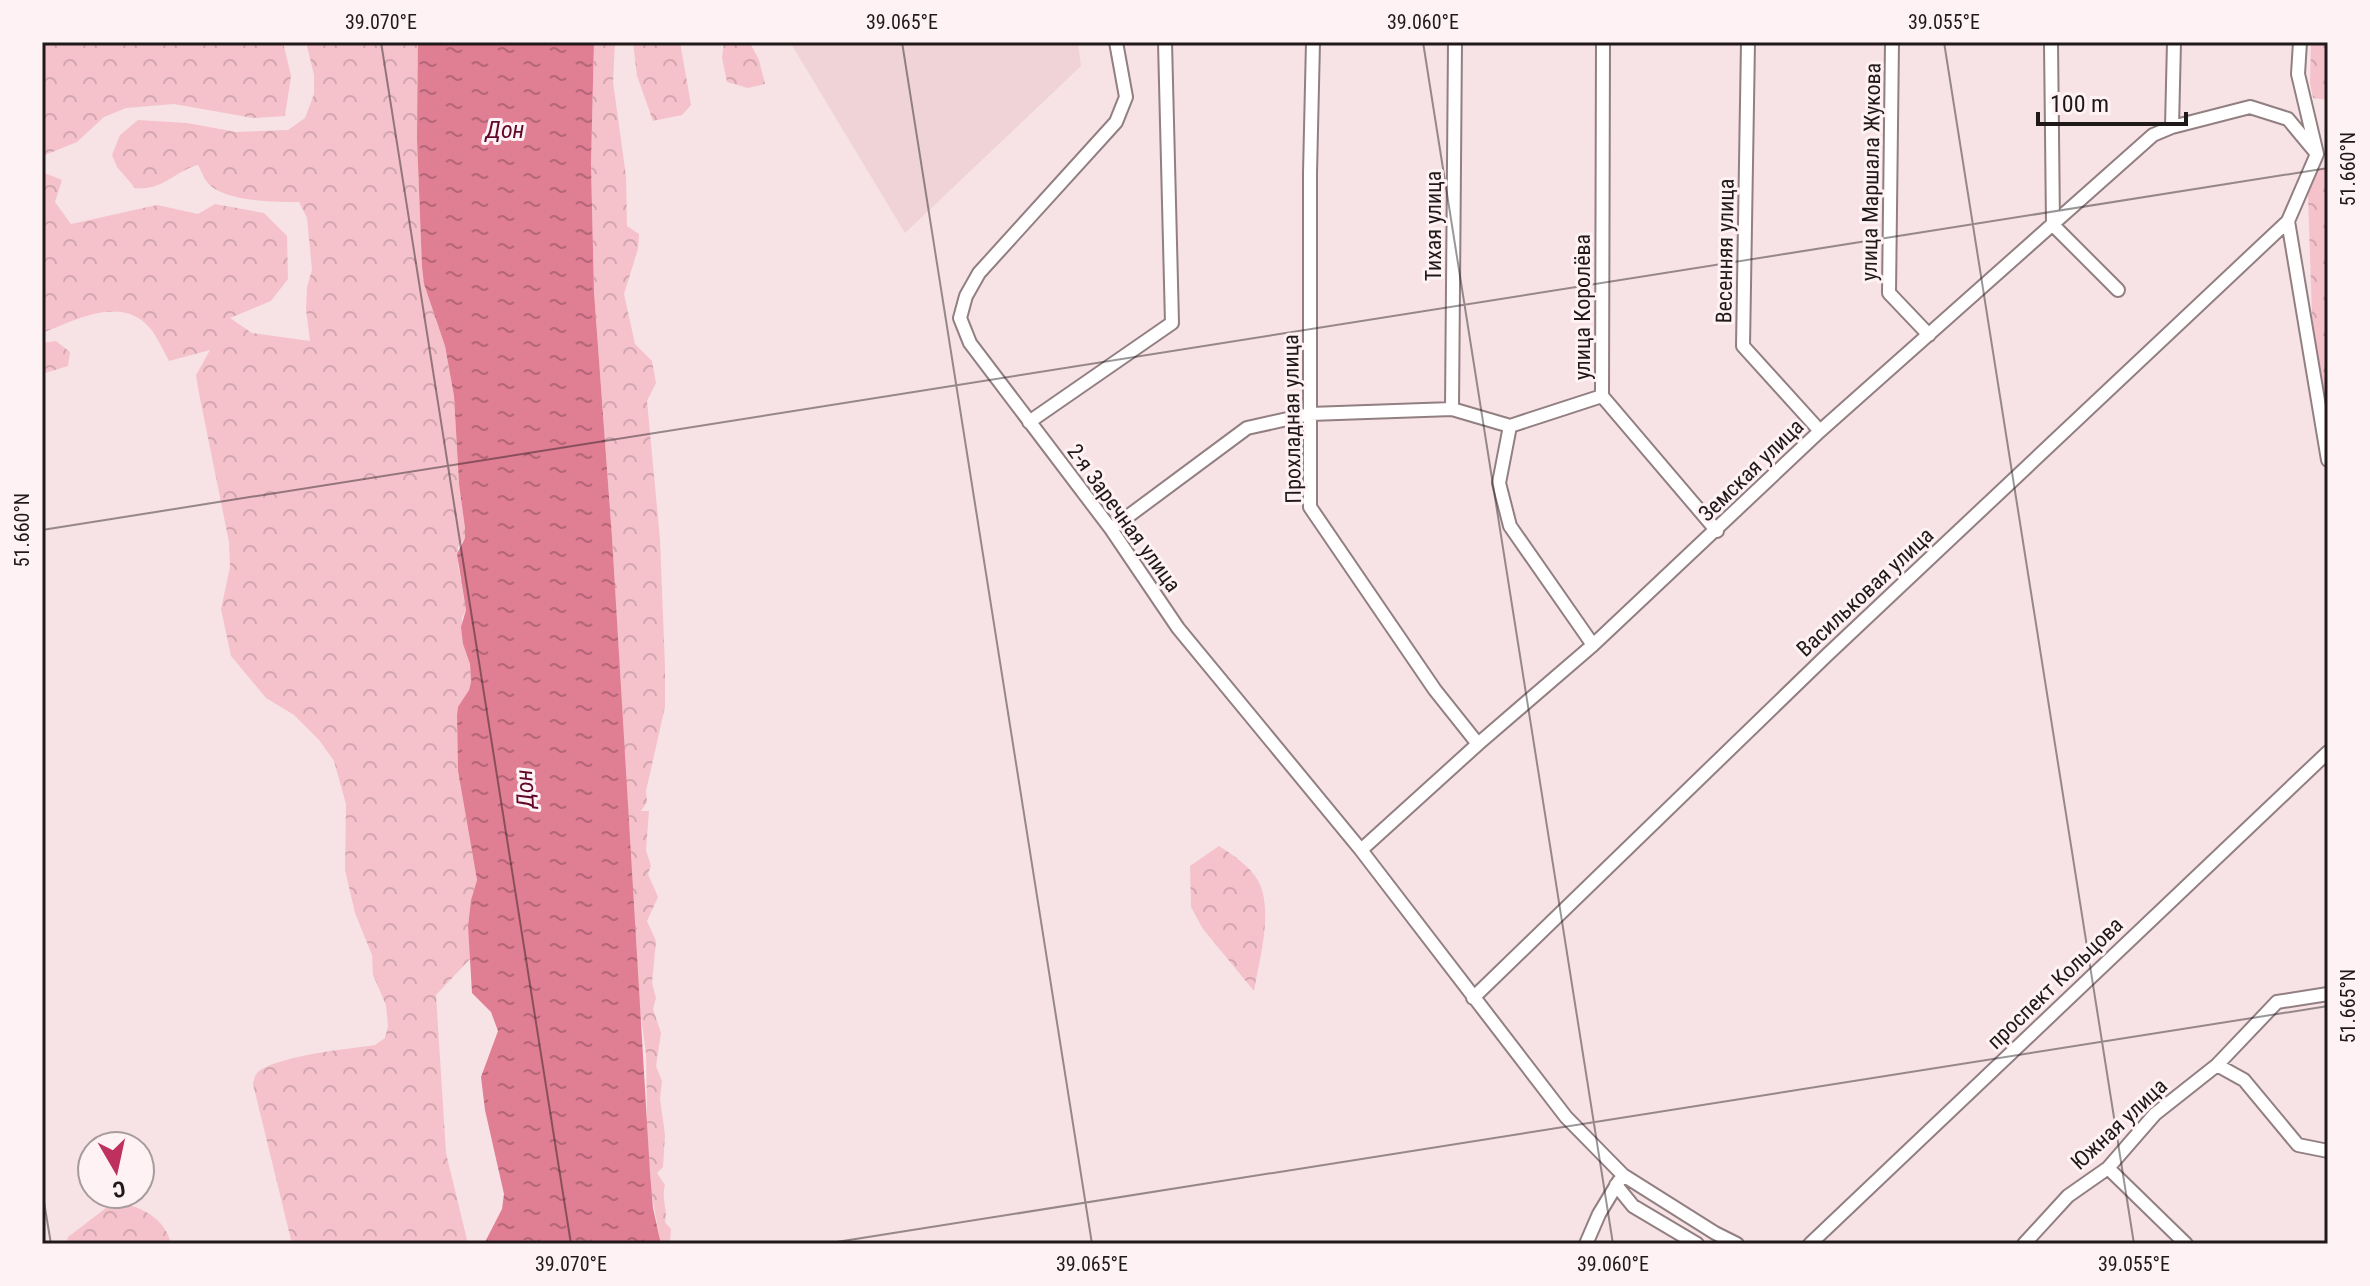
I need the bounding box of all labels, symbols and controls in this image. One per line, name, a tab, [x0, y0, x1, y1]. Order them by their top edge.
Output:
text: 39.070°E	[345, 10, 417, 34]
text: 39.065°E	[866, 10, 938, 34]
text: 39.060°E	[1387, 10, 1459, 34]
text: 39.055°E	[1908, 10, 1980, 34]
street label: улица Маршала Жукова	[1857, 63, 1885, 281]
scale bar	[2038, 76, 2186, 126]
text: 100 m	[2050, 90, 2109, 118]
water label: Дон	[484, 116, 525, 144]
text: 51.660°N	[2336, 132, 2360, 206]
street label: Тихая улица	[1421, 171, 1446, 281]
street label: Весенняя улица	[1711, 178, 1739, 324]
street label: улица Королёва	[1570, 234, 1595, 380]
street label: Прохладная улица	[1278, 334, 1306, 504]
street label: Земская улица	[1693, 414, 1809, 526]
street label: 2-я Заречная улица	[1062, 439, 1186, 597]
text: 51.660°N	[10, 493, 34, 567]
street label: Васильковая улица	[1792, 522, 1938, 662]
water label: Дон	[510, 769, 540, 811]
street label: проспект Кольцова	[1982, 912, 2128, 1054]
text: 51.665°N	[2336, 969, 2360, 1043]
street label: Южная улица	[2066, 1073, 2172, 1175]
north arrow	[76, 1130, 156, 1210]
text: С	[111, 1176, 127, 1203]
text: 39.070°E	[535, 1252, 607, 1276]
text: 39.065°E	[1056, 1252, 1128, 1276]
text: 39.060°E	[1577, 1252, 1649, 1276]
text: 39.055°E	[2098, 1252, 2170, 1276]

